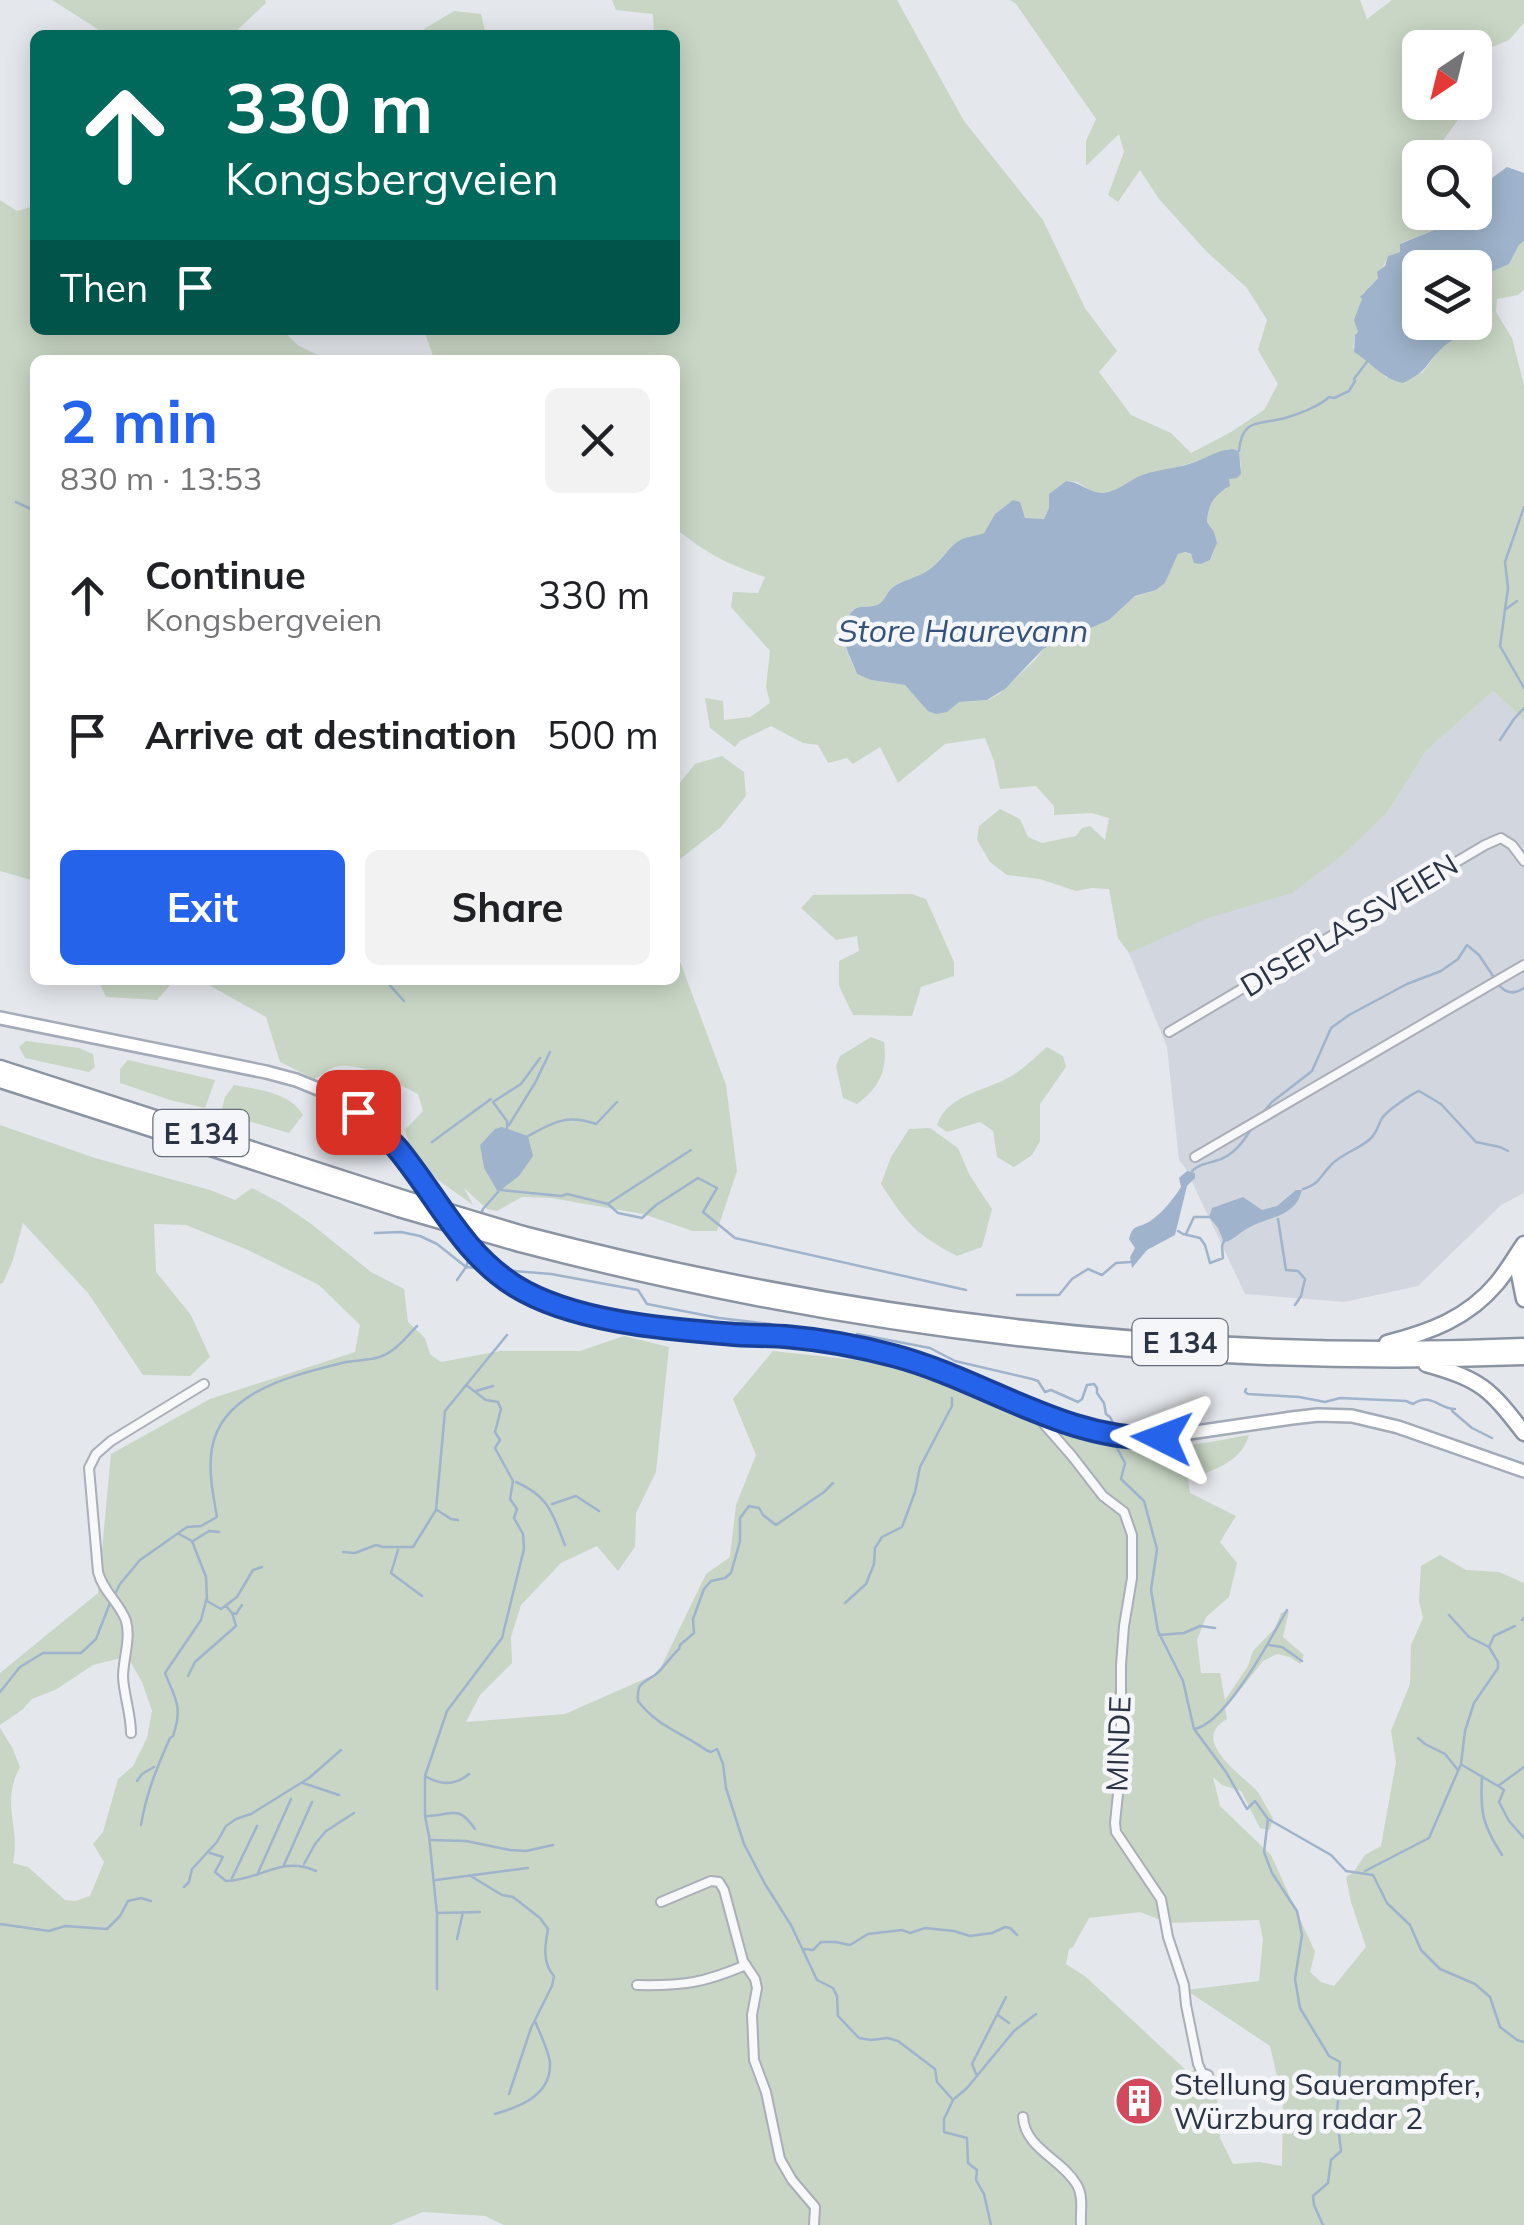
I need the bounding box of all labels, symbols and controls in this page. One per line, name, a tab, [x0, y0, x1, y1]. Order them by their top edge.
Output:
north arrow	[1402, 30, 1492, 120]
map controls	[1402, 30, 1492, 340]
text: 330 m	[225, 63, 433, 151]
icon: ahead	[60, 70, 190, 200]
button: search	[1402, 140, 1492, 230]
text: Kongsbergveien	[225, 150, 559, 206]
button: layers	[1402, 250, 1492, 340]
icon: arrive	[168, 260, 223, 315]
text: Then	[60, 264, 148, 312]
text: 2 min	[60, 383, 218, 458]
button: close	[545, 388, 650, 493]
text: 830 m · 13:53	[60, 458, 262, 498]
text: Continue	[145, 551, 306, 599]
icon: ahead	[60, 568, 115, 623]
text: 330 m	[538, 571, 650, 619]
text: Kongsbergveien	[145, 599, 382, 639]
water label: Store Haurevann	[838, 610, 1088, 650]
icon: arrive	[60, 708, 115, 763]
text: Arrive at destination	[145, 711, 517, 759]
text: 500 m	[547, 711, 659, 759]
street label: DISEPLASSVEIEN	[1233, 845, 1465, 1005]
button: Exit	[60, 850, 345, 965]
button: Share	[365, 850, 650, 965]
pin	[316, 1070, 401, 1155]
icon: arrive	[331, 1085, 386, 1140]
road number: E 134	[154, 1110, 248, 1156]
road number: E 134	[1132, 1319, 1228, 1365]
position arrow	[1110, 1386, 1214, 1490]
street label: MINDE	[1097, 1695, 1139, 1793]
place label: Stellung Sauerampfer, Würzburg radar 2	[1174, 2065, 1481, 2137]
building icon: Stellung Sauerampfer, Würzburg radar 2	[1113, 2075, 1165, 2127]

